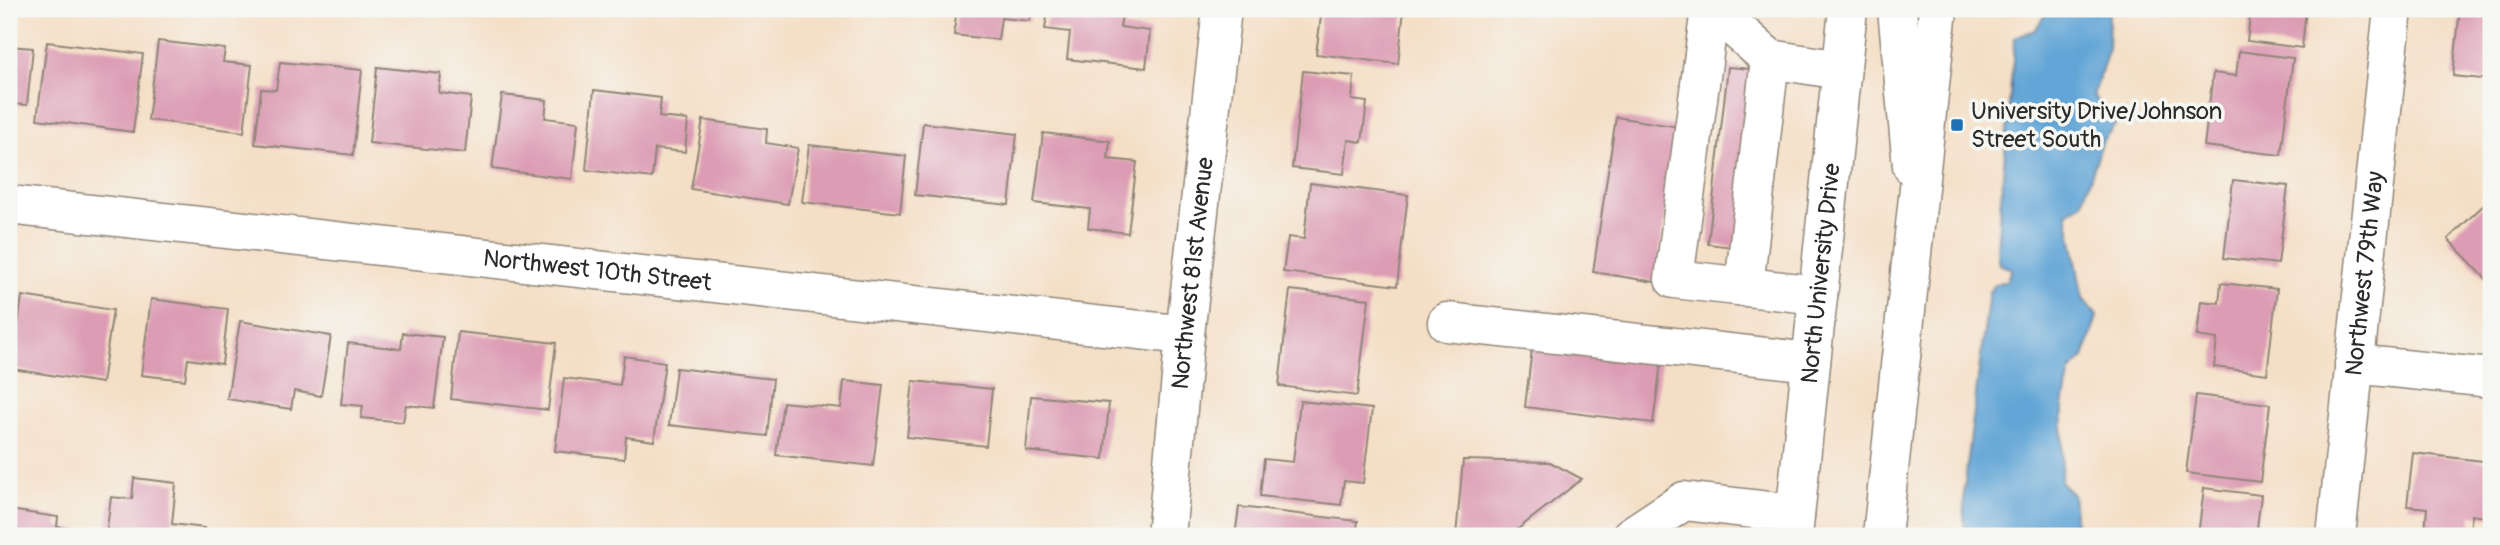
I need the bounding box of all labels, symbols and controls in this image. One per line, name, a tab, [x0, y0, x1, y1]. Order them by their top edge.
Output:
place label: University Drive/Johnson Street South	[1971, 97, 2222, 154]
marker: University Drive/Johnson Street South	[1949, 117, 1965, 133]
street label: Northwest 81st Avenue	[1166, 156, 1220, 391]
street label: North University Drive	[1795, 162, 1847, 385]
street label: Northwest 79th Way	[2339, 170, 2390, 377]
street label: Northwest 10th Street	[482, 244, 713, 298]

